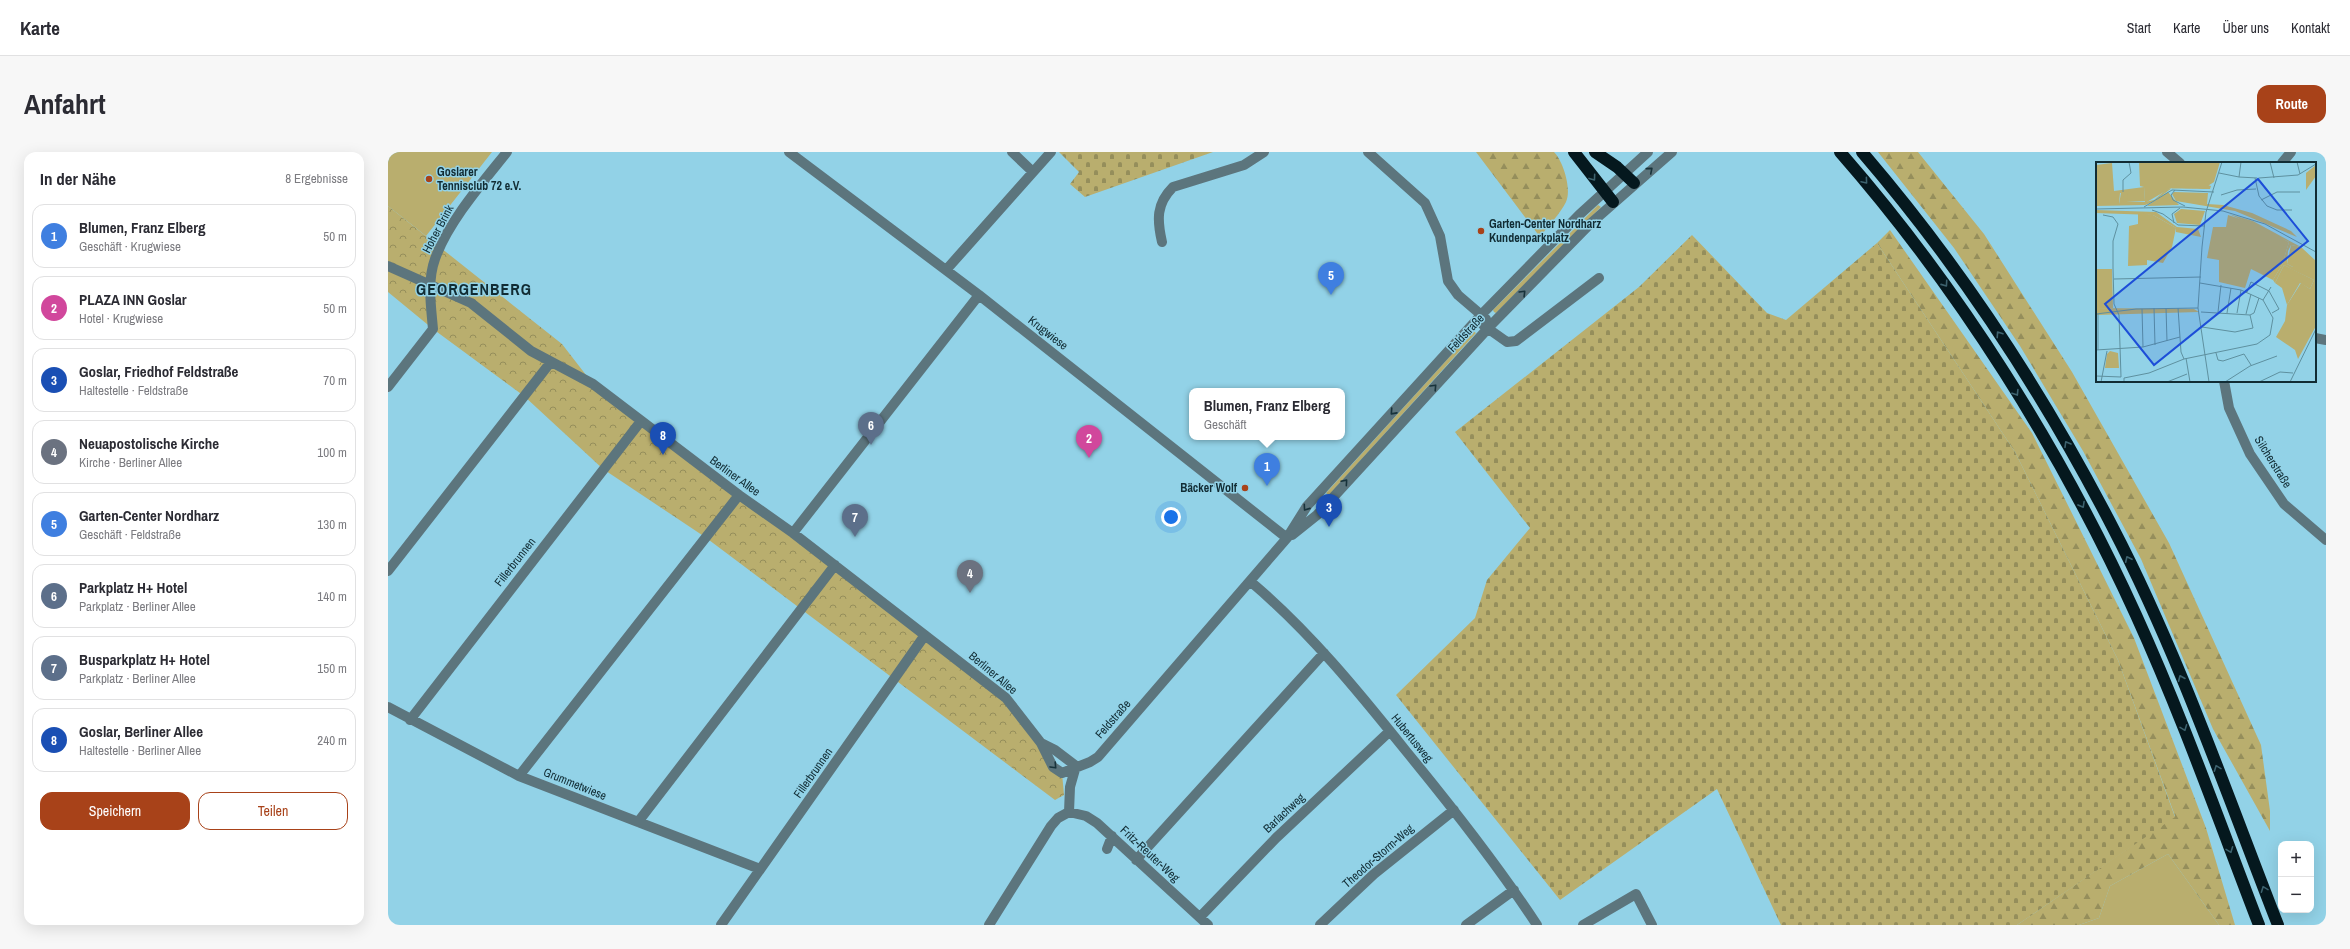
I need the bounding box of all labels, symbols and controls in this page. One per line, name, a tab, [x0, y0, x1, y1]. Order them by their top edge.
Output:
text: Karte	[20, 15, 60, 41]
text: Start	[2127, 19, 2151, 37]
text: Karte	[2173, 19, 2200, 37]
text: Über uns	[2222, 19, 2269, 37]
text: Kontakt	[2291, 19, 2330, 37]
text: Anfahrt	[24, 85, 106, 123]
button: Route	[2257, 85, 2326, 123]
inset map	[2096, 162, 2316, 382]
place label: Goslarer Tennisclub 72 e.V.	[437, 164, 522, 194]
text: In der Nähe	[40, 167, 116, 190]
one-way arrow	[1646, 167, 1653, 174]
text: 8 Ergebnisse	[285, 170, 348, 187]
one-way arrow	[1588, 173, 1595, 180]
marker: Goslarer Tennisclub 72 e.V.	[424, 174, 434, 184]
one-way arrow	[1861, 177, 1868, 184]
street label: Hoher Brink	[419, 202, 457, 256]
place label: Garten-Center Nordharz Kundenparkplatz	[1489, 216, 1601, 246]
text: Blumen, Franz Elberg	[79, 217, 205, 238]
marker: Garten-Center Nordharz Kundenparkplatz	[1476, 226, 1486, 236]
text: 1	[51, 228, 57, 245]
text: 50 m	[323, 228, 347, 245]
text: Geschäft · Krugwiese	[79, 238, 181, 255]
pin: 5	[1318, 262, 1344, 295]
district label: GEORGENBERG	[416, 278, 532, 300]
one-way arrow	[1940, 280, 1947, 287]
text: PLAZA INN Goslar	[79, 289, 187, 310]
one-way arrow	[1518, 290, 1526, 298]
text: 2	[51, 300, 57, 317]
text: 50 m	[323, 300, 347, 317]
text: Hotel · Krugwiese	[79, 310, 163, 327]
street label: Feldstraße	[1444, 311, 1488, 355]
street label: Krugwiese	[1025, 312, 1071, 354]
one-way arrow	[1996, 331, 2004, 338]
text: Goslar, Friedhof Feldstraße	[79, 361, 238, 382]
text: 3	[51, 372, 57, 389]
text: 70 m	[323, 372, 347, 389]
text: Haltestelle · Feldstraße	[79, 382, 188, 399]
one-way arrow	[1429, 384, 1436, 392]
popup	[1189, 388, 1345, 440]
one-way arrow	[2011, 389, 2019, 396]
text: Blumen, Franz Elberg	[1204, 395, 1330, 416]
one-way arrow	[1390, 407, 1398, 415]
pin: 6	[858, 412, 884, 445]
text: Geschäft	[1204, 416, 1246, 433]
pin: 8	[650, 422, 676, 455]
pin: 2	[1076, 425, 1102, 458]
text: Neuapostolische Kirche	[79, 433, 219, 454]
street label: Silcherstraße	[2251, 433, 2295, 491]
one-way arrow	[2065, 441, 2072, 449]
text: 4	[51, 444, 57, 461]
text: 100 m	[317, 444, 347, 461]
street label: Berliner Allee	[707, 452, 763, 500]
pin: 1	[1254, 453, 1280, 486]
text: Kirche · Berliner Allee	[79, 454, 182, 471]
place label: Bäcker Wolf	[1180, 480, 1238, 496]
one-way arrow	[1341, 480, 1348, 487]
marker: Bäcker Wolf	[1240, 483, 1250, 493]
pin: 3	[1316, 494, 1342, 527]
one-way arrow	[2077, 501, 2084, 508]
pin: 7	[842, 504, 868, 537]
one-way arrow	[1304, 504, 1311, 511]
text: Garten-Center Nordharz	[79, 505, 219, 526]
your location	[1161, 507, 1181, 527]
text: 5	[51, 516, 57, 533]
text: 130 m	[317, 516, 347, 533]
text: Geschäft · Feldstraße	[79, 526, 181, 543]
street label: Fillerbrunnen	[491, 534, 539, 590]
one-way arrow	[2125, 556, 2133, 564]
pin: 4	[957, 560, 983, 593]
text: Parkplatz H+ Hotel	[79, 577, 187, 598]
text: 6	[51, 588, 57, 605]
text: 140 m	[317, 588, 347, 605]
text: Parkplatz · Berliner Allee	[79, 598, 196, 615]
street label: Berliner Allee	[965, 648, 1021, 698]
text: Busparkplatz H+ Hotel	[79, 649, 210, 670]
text: 7	[51, 660, 57, 677]
text: 150 m	[317, 660, 347, 677]
text: Parkplatz · Berliner Allee	[79, 670, 196, 687]
one-way arrow	[2178, 675, 2186, 683]
street label: Feldstraße	[1092, 696, 1134, 742]
street label: Hubertusweg	[1388, 710, 1437, 766]
text: Goslar, Berliner Allee	[79, 721, 203, 742]
one-way arrow	[2180, 725, 2188, 732]
text: 8	[51, 732, 57, 749]
text: 240 m	[317, 732, 347, 749]
text: Haltestelle · Berliner Allee	[79, 742, 201, 759]
street label: Fillerbrunnen	[790, 745, 836, 801]
one-way arrow	[1049, 761, 1057, 769]
street label: Grummetwiese	[541, 764, 609, 804]
one-way arrow	[2213, 764, 2221, 771]
street label: Barlachweg	[1260, 789, 1309, 836]
button: Speichern	[40, 792, 190, 830]
button: Teilen	[198, 792, 348, 830]
street label: Theodor-Storm-Weg	[1339, 820, 1417, 891]
street label: Fritz-Reuter-Weg	[1117, 822, 1184, 886]
map controls	[2278, 841, 2314, 913]
button: +	[2278, 841, 2314, 877]
one-way arrow	[2226, 846, 2234, 853]
button: −	[2278, 877, 2314, 913]
one-way arrow	[2261, 885, 2269, 892]

